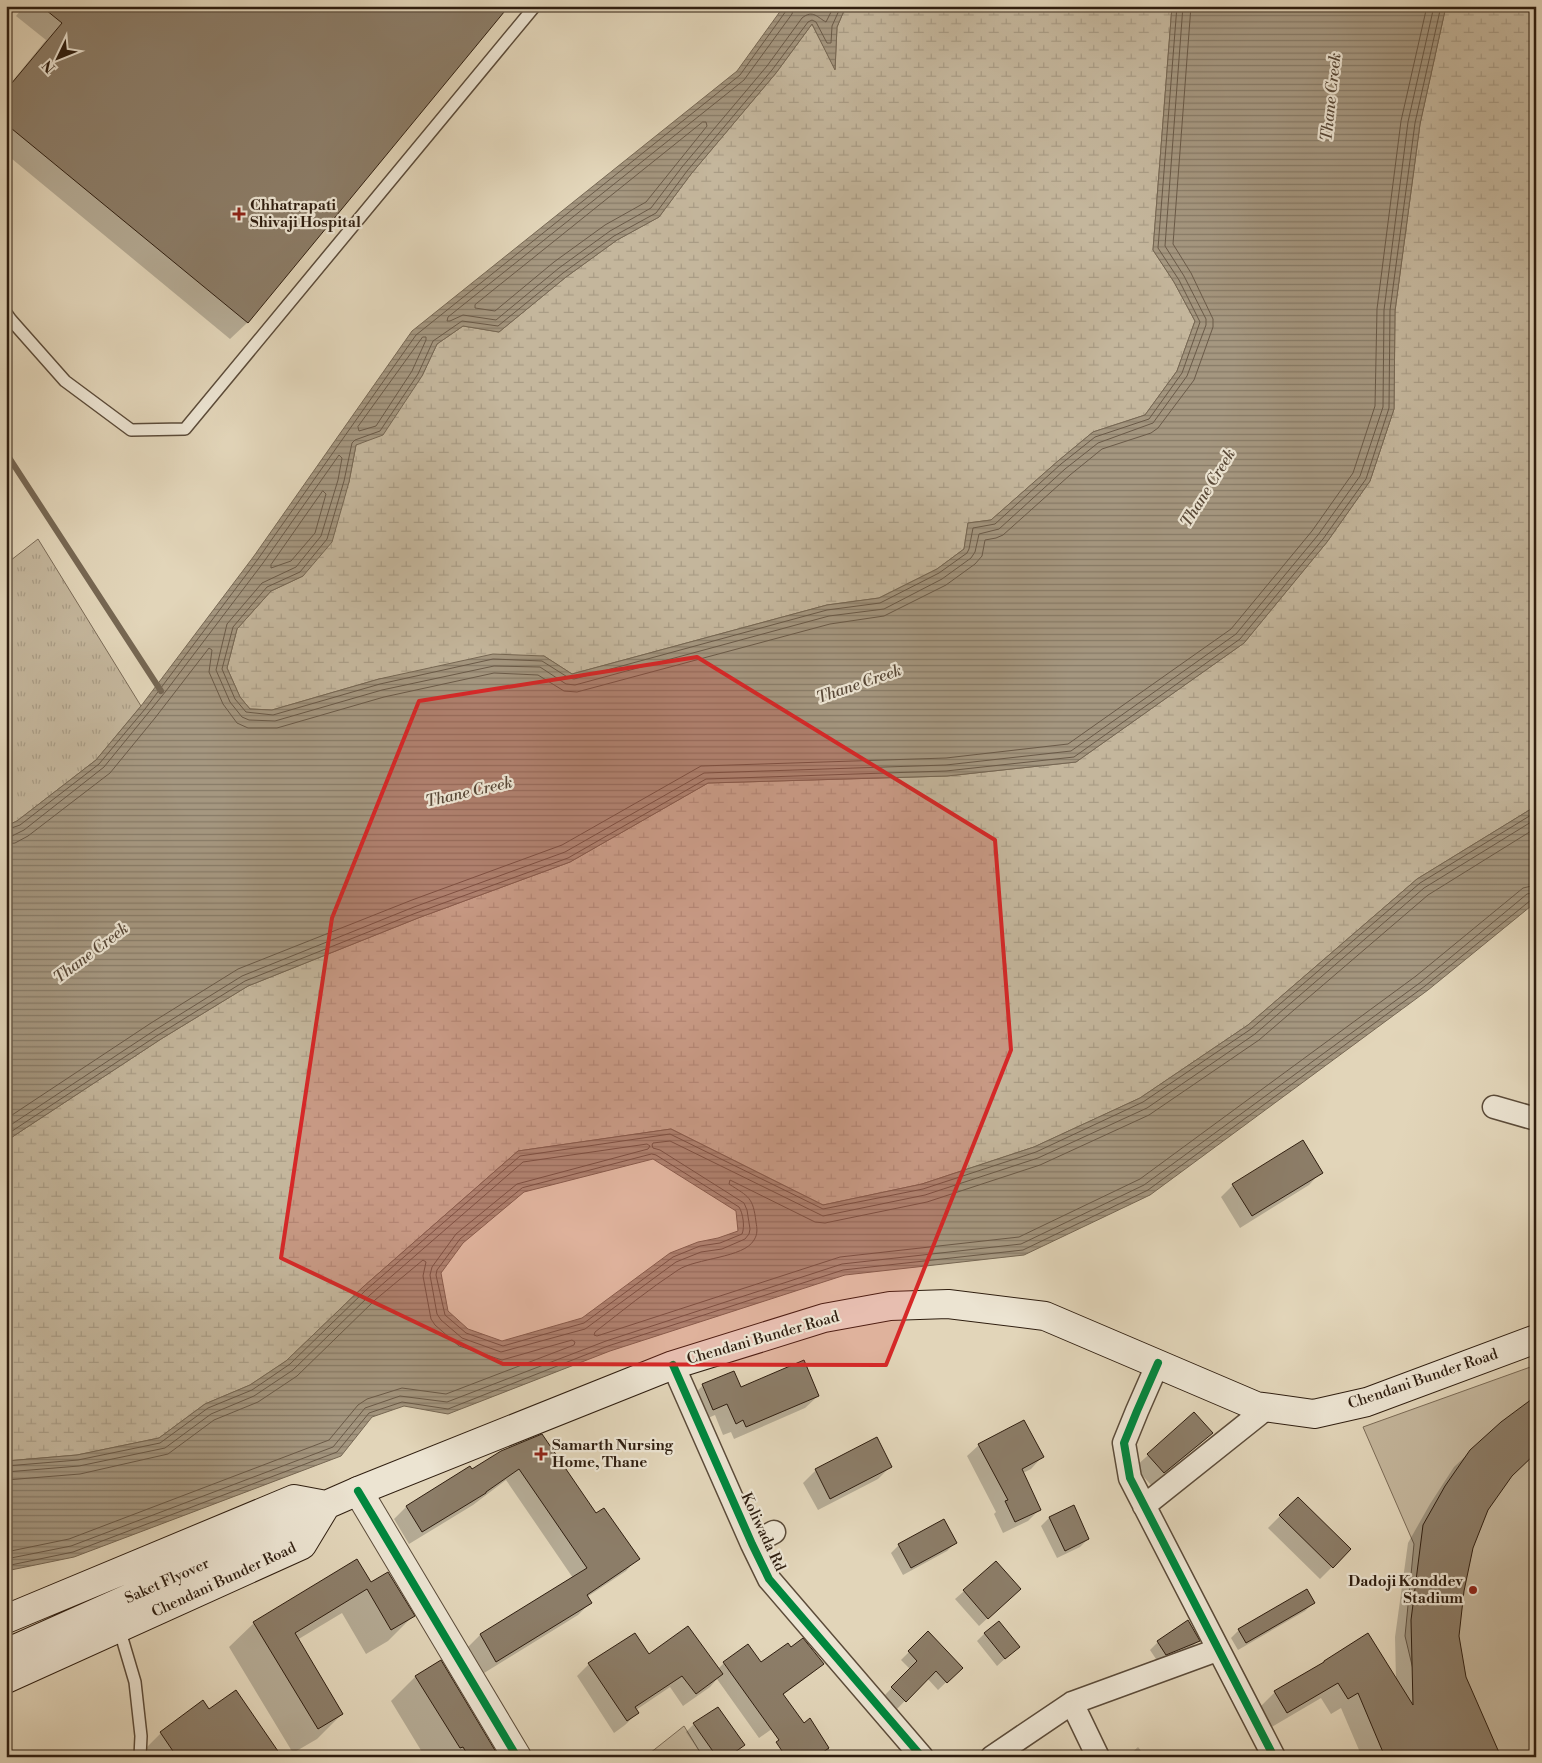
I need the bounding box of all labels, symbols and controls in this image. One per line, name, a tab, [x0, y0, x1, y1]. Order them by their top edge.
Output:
north arrow	[32, 32, 82, 82]
water label: Thane Creek	[1316, 52, 1346, 142]
text: N	[39, 56, 60, 76]
place label: Chhatrapati Shivaji Hospital	[250, 196, 361, 232]
marker: Chhatrapati Shivaji Hospital	[232, 207, 246, 221]
water label: Thane Creek	[1176, 445, 1240, 531]
water label: Thane Creek	[814, 660, 904, 708]
water label: Thane Creek	[423, 772, 515, 812]
water label: Thane Creek	[49, 918, 133, 988]
street label: Chendani Bunder Road	[685, 1307, 842, 1369]
street label: Chendani Bunder Road	[1346, 1344, 1501, 1414]
place label: Samarth Nursing Home, Thane	[552, 1436, 674, 1472]
marker: Samarth Nursing Home, Thane	[534, 1447, 548, 1461]
street label: Koliwada Rd	[736, 1490, 790, 1575]
street label: Chendani Bunder Road	[149, 1538, 300, 1622]
street label: Saket Flyover	[122, 1554, 213, 1608]
place label: Dadoji Konddev Stadium	[1348, 1572, 1464, 1608]
marker: Dadoji Konddev Stadium	[1467, 1584, 1479, 1596]

